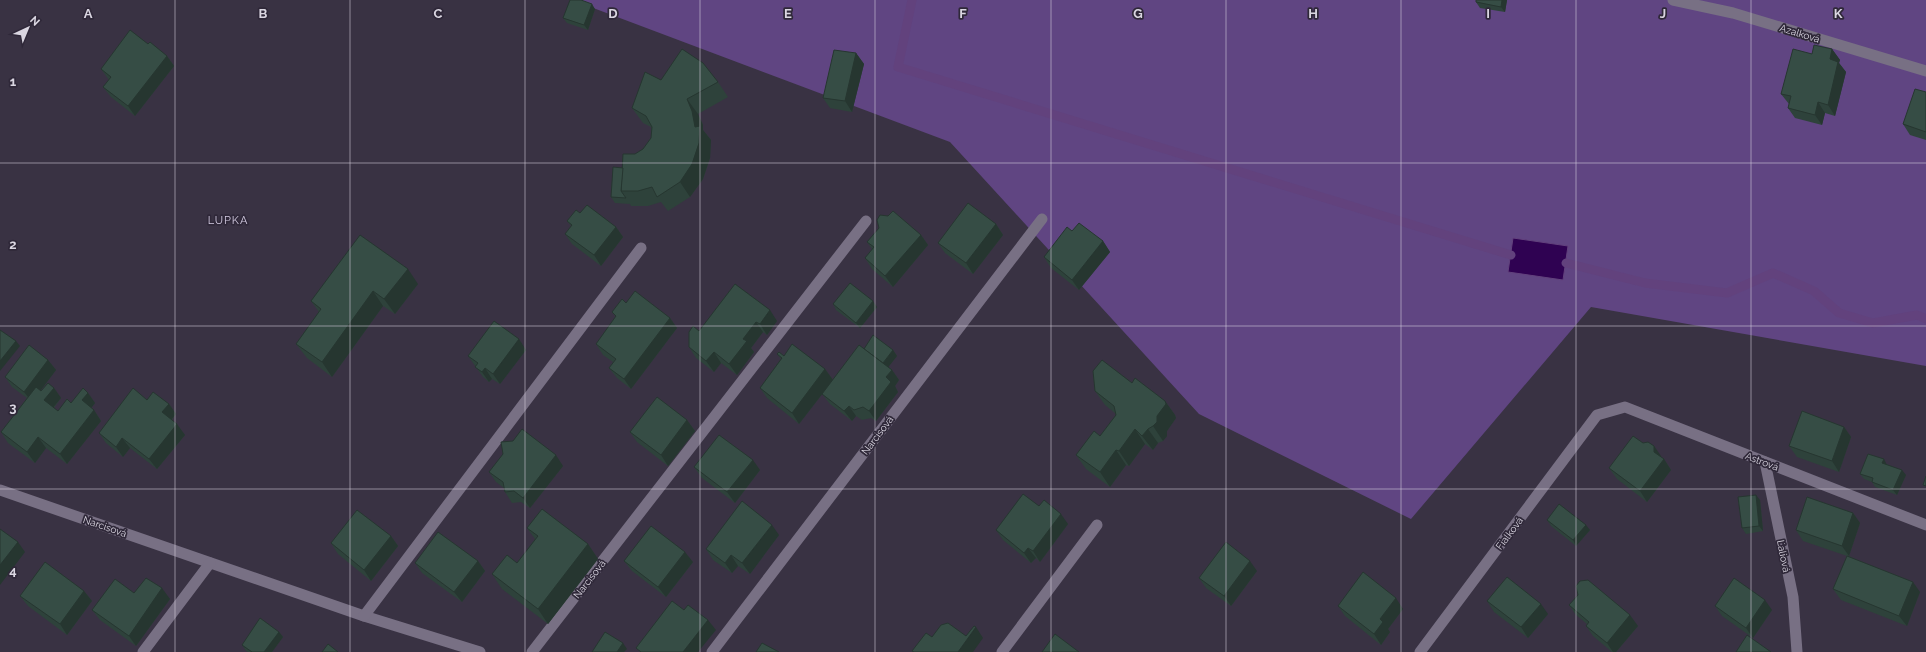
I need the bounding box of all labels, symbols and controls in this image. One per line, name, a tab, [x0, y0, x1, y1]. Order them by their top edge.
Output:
text: A	[84, 6, 93, 21]
text: B	[259, 6, 268, 21]
text: C	[434, 6, 443, 21]
text: D	[608, 6, 618, 21]
text: E	[784, 6, 792, 21]
text: F	[959, 6, 967, 21]
text: G	[1133, 6, 1143, 21]
text: H	[1308, 6, 1318, 21]
text: I	[1486, 6, 1490, 21]
text: J	[1660, 6, 1666, 21]
text: K	[1834, 6, 1843, 21]
north arrow	[8, 8, 48, 48]
text: N	[27, 14, 42, 29]
street label: Azalková	[1778, 22, 1821, 45]
text: 1	[10, 74, 17, 89]
district label: LUPKA	[208, 214, 248, 227]
text: 2	[9, 237, 17, 252]
text: 3	[9, 400, 17, 415]
street label: Narcisová	[859, 414, 895, 457]
street label: Astrová	[1744, 450, 1780, 473]
street label: Narcisová	[82, 514, 128, 539]
street label: Fialková	[1494, 515, 1525, 552]
street label: Ľaliová	[1775, 539, 1792, 573]
street label: Narcisová	[571, 558, 608, 601]
text: 4	[9, 563, 17, 578]

